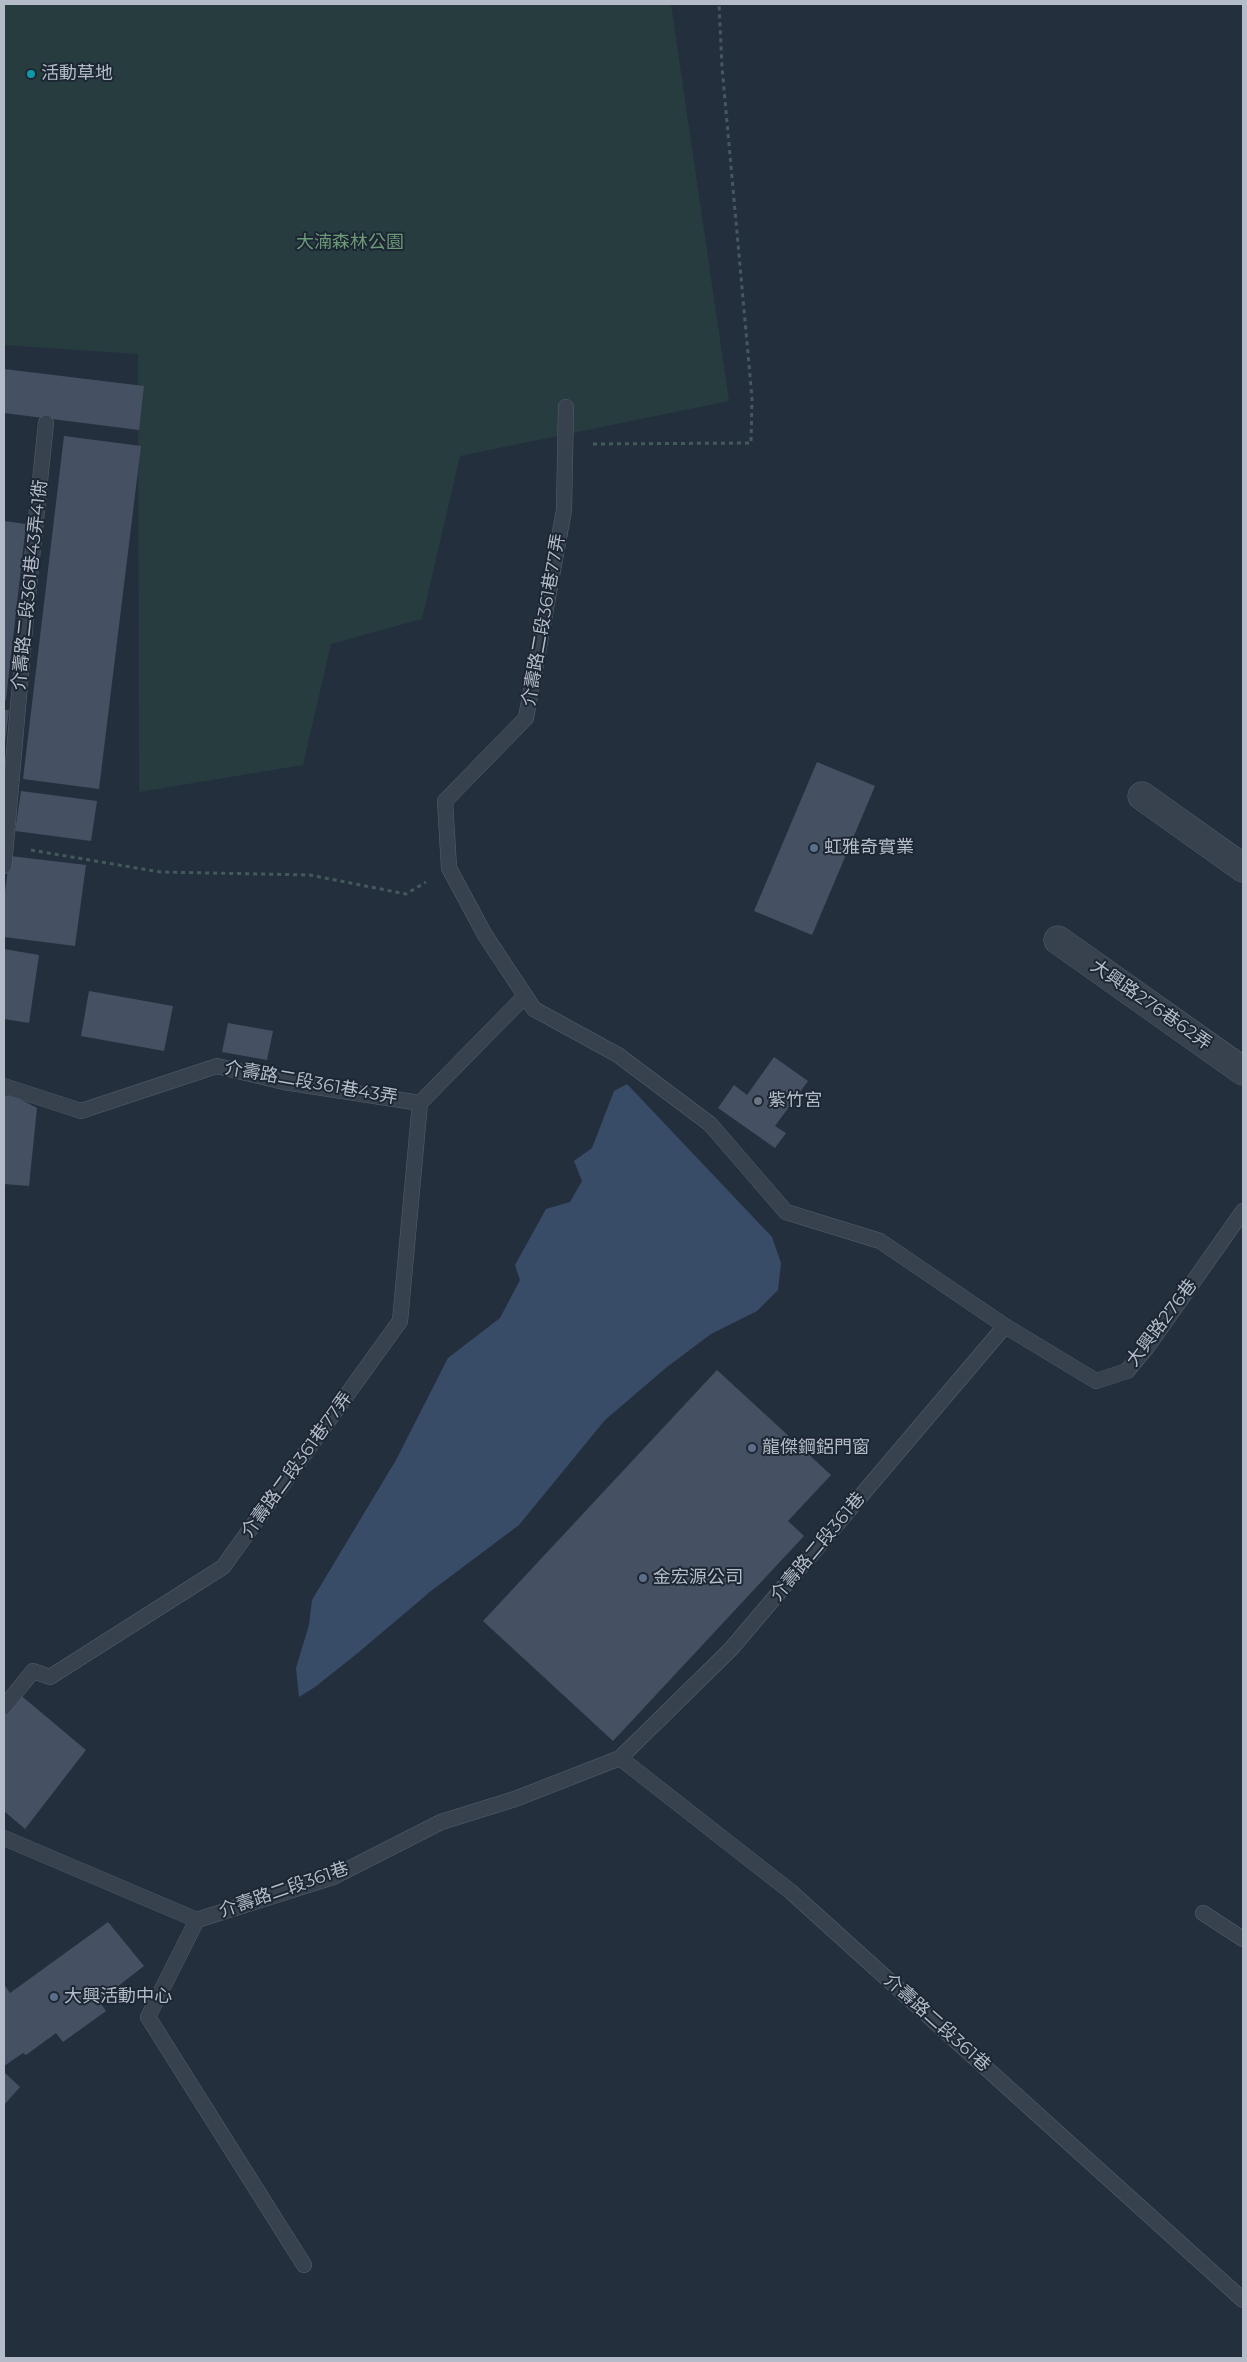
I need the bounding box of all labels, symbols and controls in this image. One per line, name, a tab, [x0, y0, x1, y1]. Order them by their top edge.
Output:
place label: 活動草地	[41, 63, 113, 85]
marker: 活動草地	[25, 68, 37, 80]
park label: 大湳森林公園	[296, 232, 404, 254]
street label: 介壽路二段361巷43弄41衖	[8, 479, 52, 691]
street label: 介壽路二段361巷77弄	[518, 532, 570, 708]
place label: 虹雅奇實業	[824, 837, 914, 859]
marker: 虹雅奇實業	[808, 842, 820, 854]
street label: 大興路276巷62弄	[1086, 955, 1216, 1055]
street label: 介壽路二段361巷43弄	[223, 1057, 399, 1109]
place label: 紫竹宮	[768, 1090, 822, 1112]
marker: 紫竹宮	[752, 1095, 764, 1107]
street label: 大興路276巷	[1122, 1275, 1202, 1371]
street label: 介壽路二段361巷77弄	[237, 1388, 357, 1542]
place label: 龍傑鋼鋁門窗	[762, 1437, 870, 1459]
marker: 龍傑鋼鋁門窗	[746, 1442, 758, 1454]
street label: 介壽路二段361巷	[766, 1488, 870, 1606]
place label: 金宏源公司	[653, 1567, 743, 1589]
marker: 金宏源公司	[637, 1572, 649, 1584]
street label: 介壽路二段361巷	[216, 1858, 352, 1922]
street label: 介壽路二段361巷	[879, 1970, 995, 2076]
place label: 大興活動中心	[64, 1986, 172, 2008]
marker: 大興活動中心	[48, 1991, 60, 2003]

